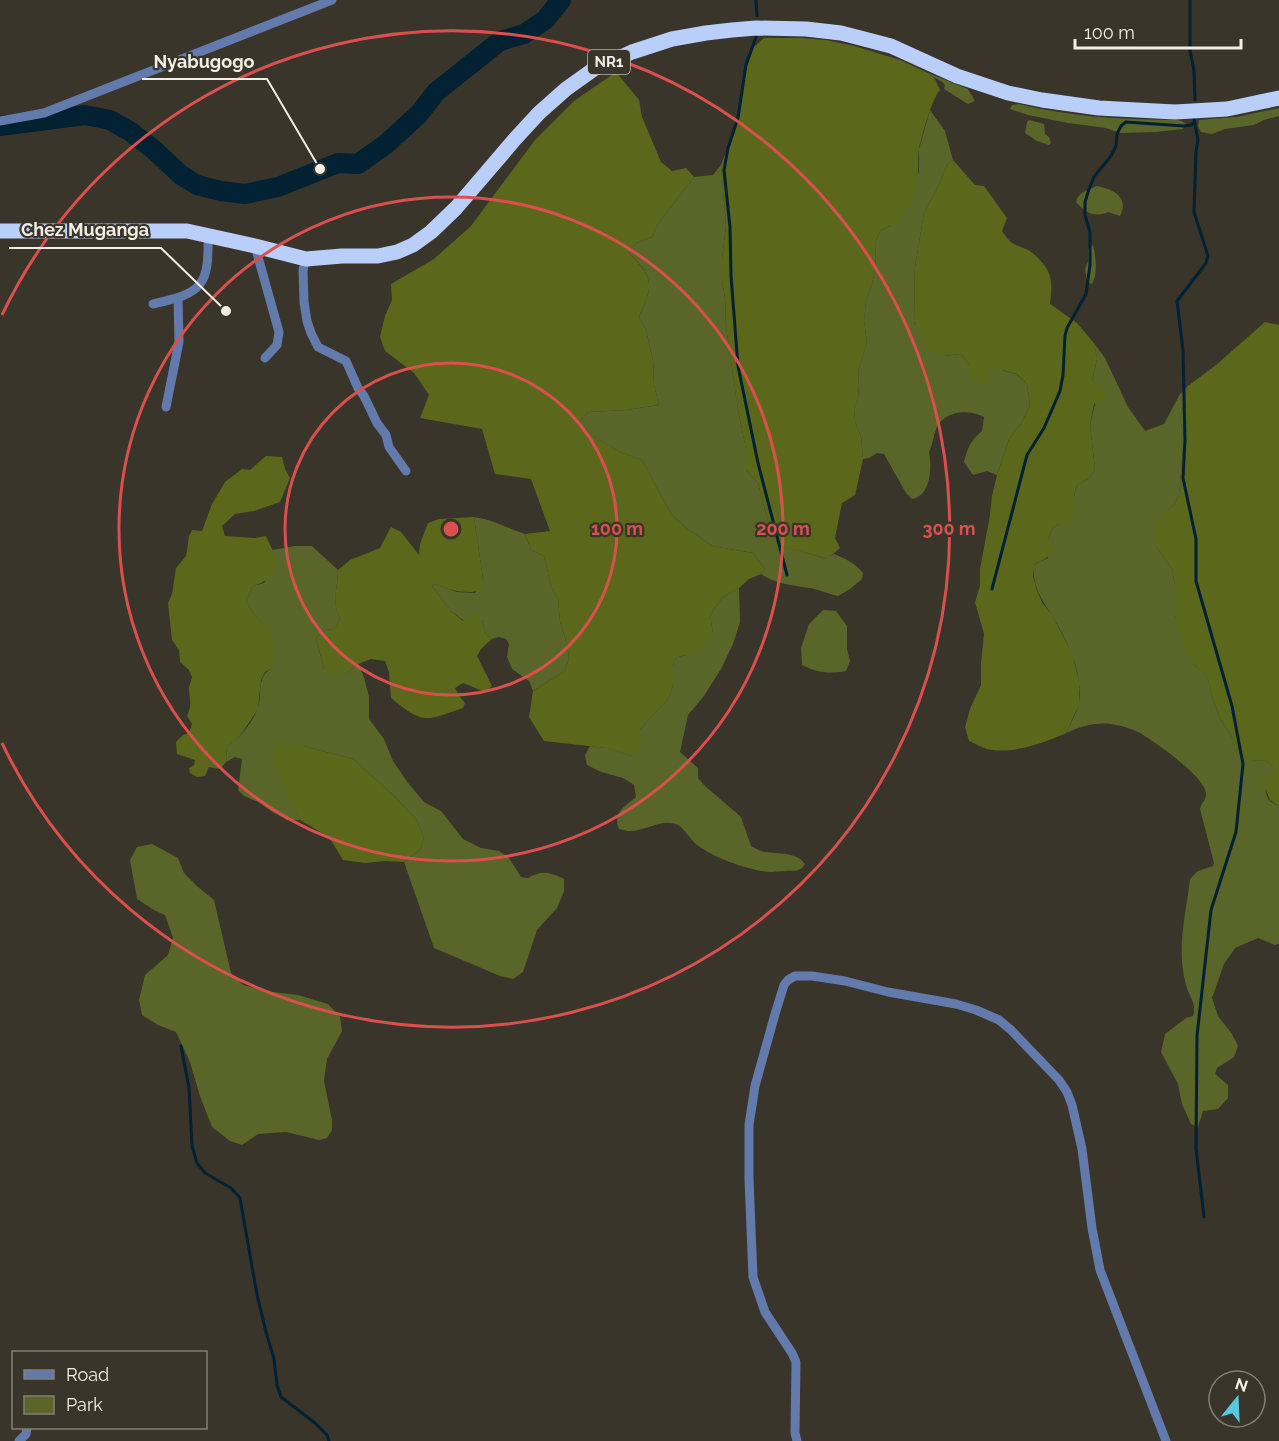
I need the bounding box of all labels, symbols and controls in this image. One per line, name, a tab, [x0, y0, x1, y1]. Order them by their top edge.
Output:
scale bar	[1075, 12, 1242, 50]
text: 100 m	[1084, 22, 1135, 43]
callout: Nyabugogo	[142, 43, 267, 79]
road number: NR1	[588, 50, 630, 74]
text: Nyabugogo	[154, 51, 255, 72]
callout: Chez Muganga	[9, 212, 161, 248]
text: Chez Muganga	[21, 219, 149, 240]
text: 100 m	[591, 518, 643, 539]
text: 200 m	[756, 518, 810, 539]
text: 300 m	[922, 518, 976, 539]
centre of rings	[441, 519, 461, 539]
legend	[12, 1351, 207, 1429]
text: Road	[66, 1364, 109, 1385]
north arrow	[1207, 1369, 1267, 1429]
text: N	[1233, 1374, 1250, 1396]
text: Park	[66, 1394, 103, 1415]

